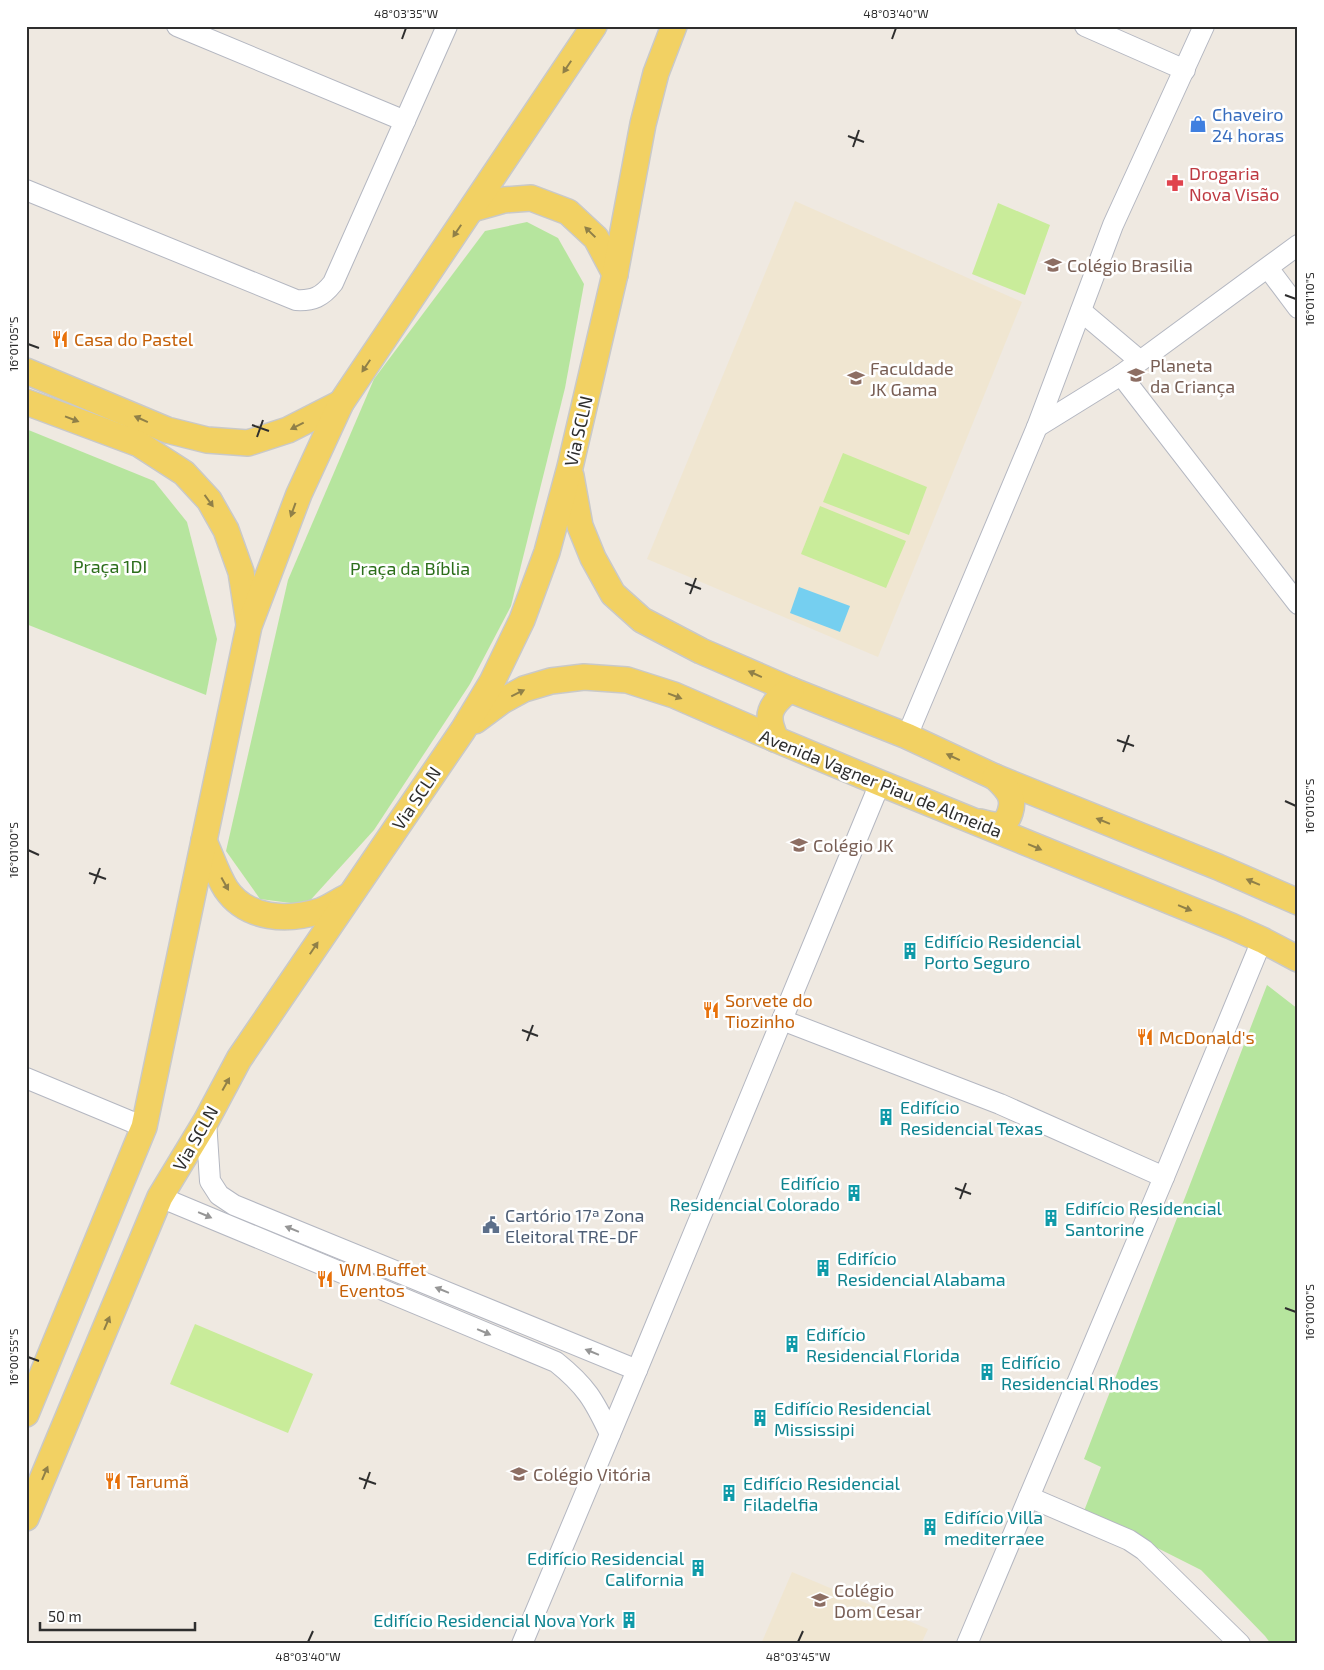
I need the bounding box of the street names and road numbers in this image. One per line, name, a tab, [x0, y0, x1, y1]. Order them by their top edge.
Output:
street label: Via SCLN	[559, 394, 597, 468]
street label: Avenida Vagner Piau de Almeida	[757, 724, 1005, 842]
street label: Via SCLN	[387, 762, 445, 834]
street label: Via SCLN	[168, 1101, 222, 1175]

